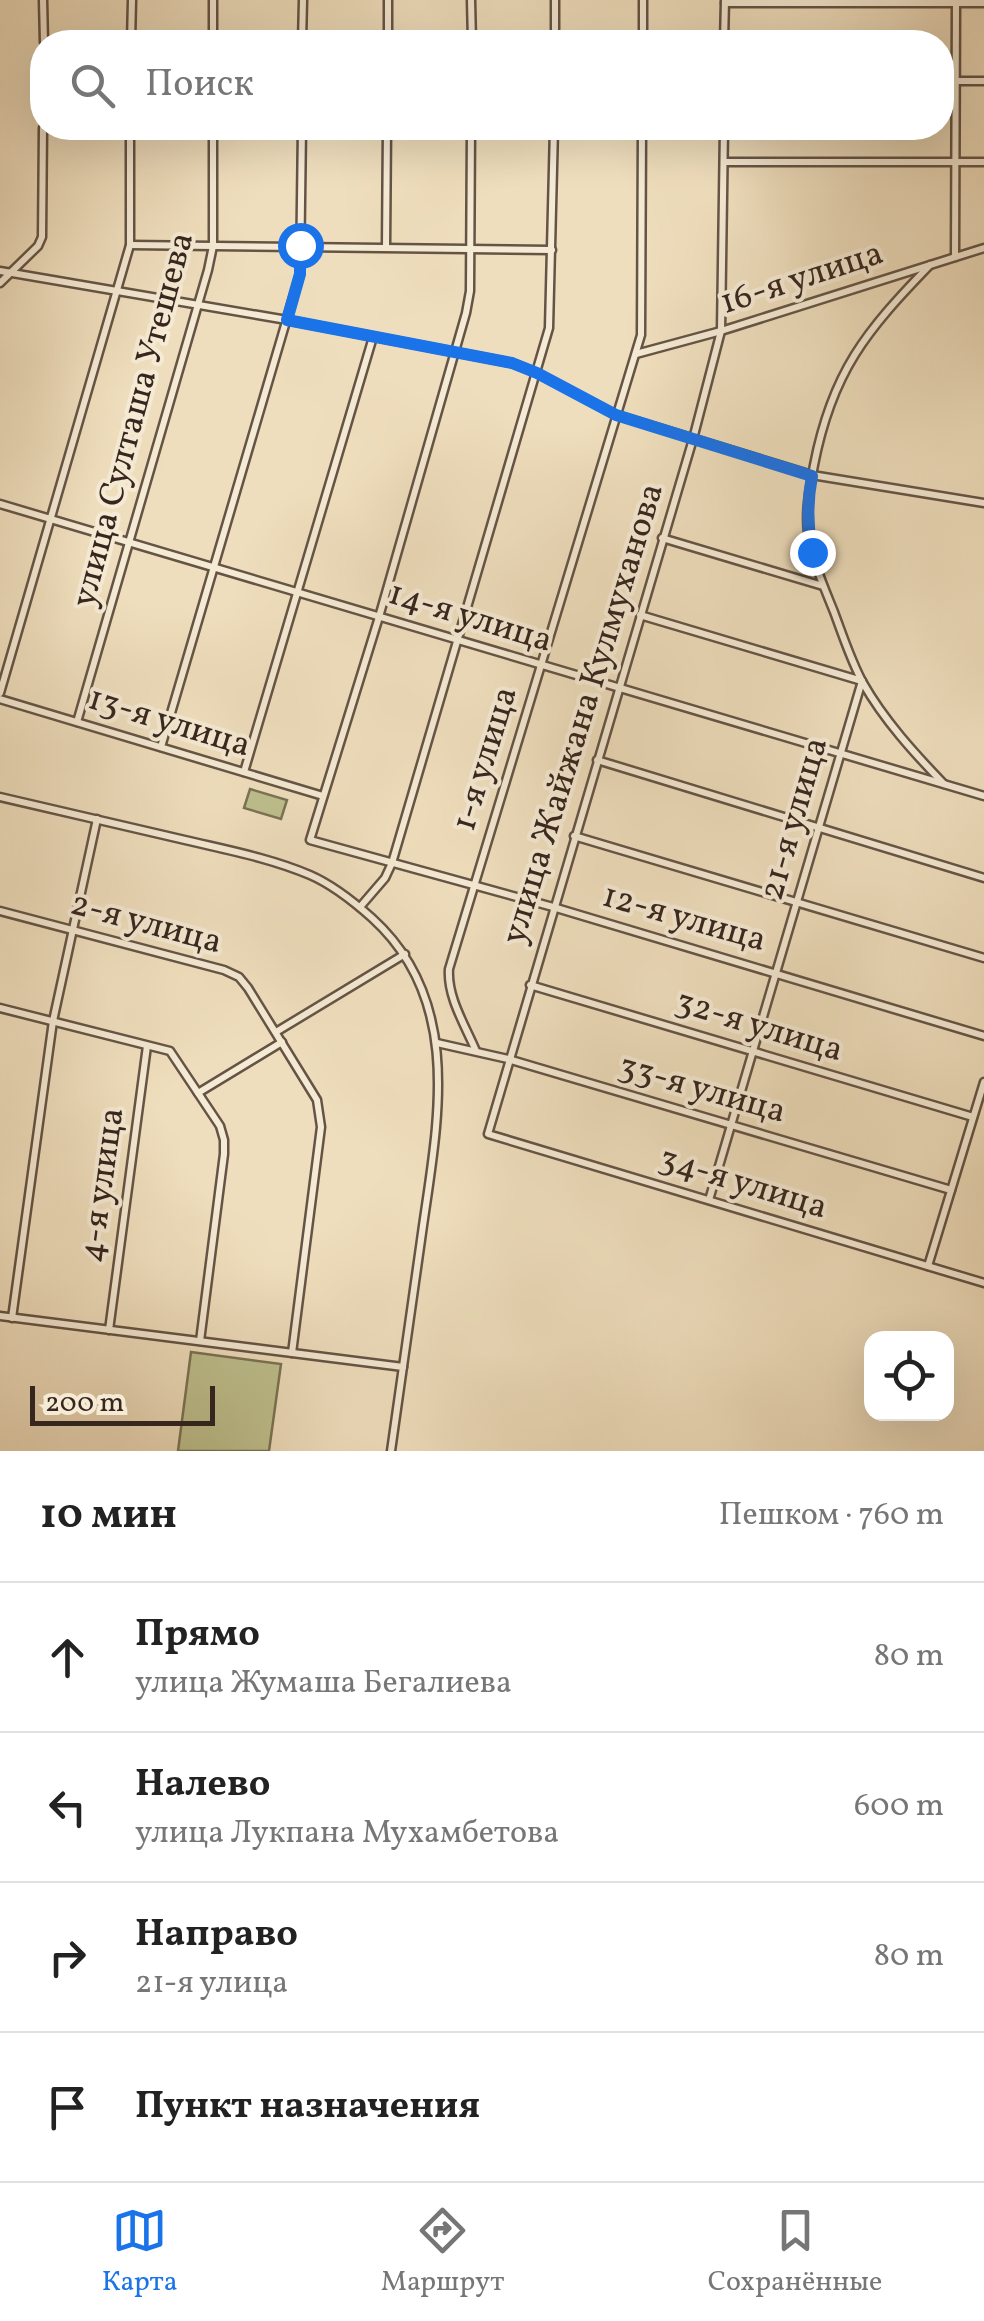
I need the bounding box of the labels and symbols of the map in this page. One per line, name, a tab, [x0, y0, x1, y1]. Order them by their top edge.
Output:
route start	[278, 223, 324, 269]
street label: улица Султаша Утешева	[61, 227, 207, 613]
street label: 16-я улица	[714, 230, 890, 328]
street label: улица Жайжана Кулмуханова	[491, 478, 677, 950]
route end	[790, 530, 836, 576]
street label: 14-я улица	[382, 570, 558, 666]
street label: 13-я улица	[82, 676, 256, 770]
street label: 1-я улица	[441, 681, 531, 837]
street label: 21-я улица	[749, 732, 841, 906]
street label: 12-я улица	[596, 873, 772, 965]
street label: 2-я улица	[65, 881, 227, 967]
street label: 32-я улица	[669, 979, 849, 1075]
street label: 33-я улица	[613, 1043, 791, 1137]
street label: 4-я улица	[68, 1105, 138, 1265]
street label: 34-я улица	[653, 1136, 833, 1232]
scale bar	[30, 1381, 215, 1426]

